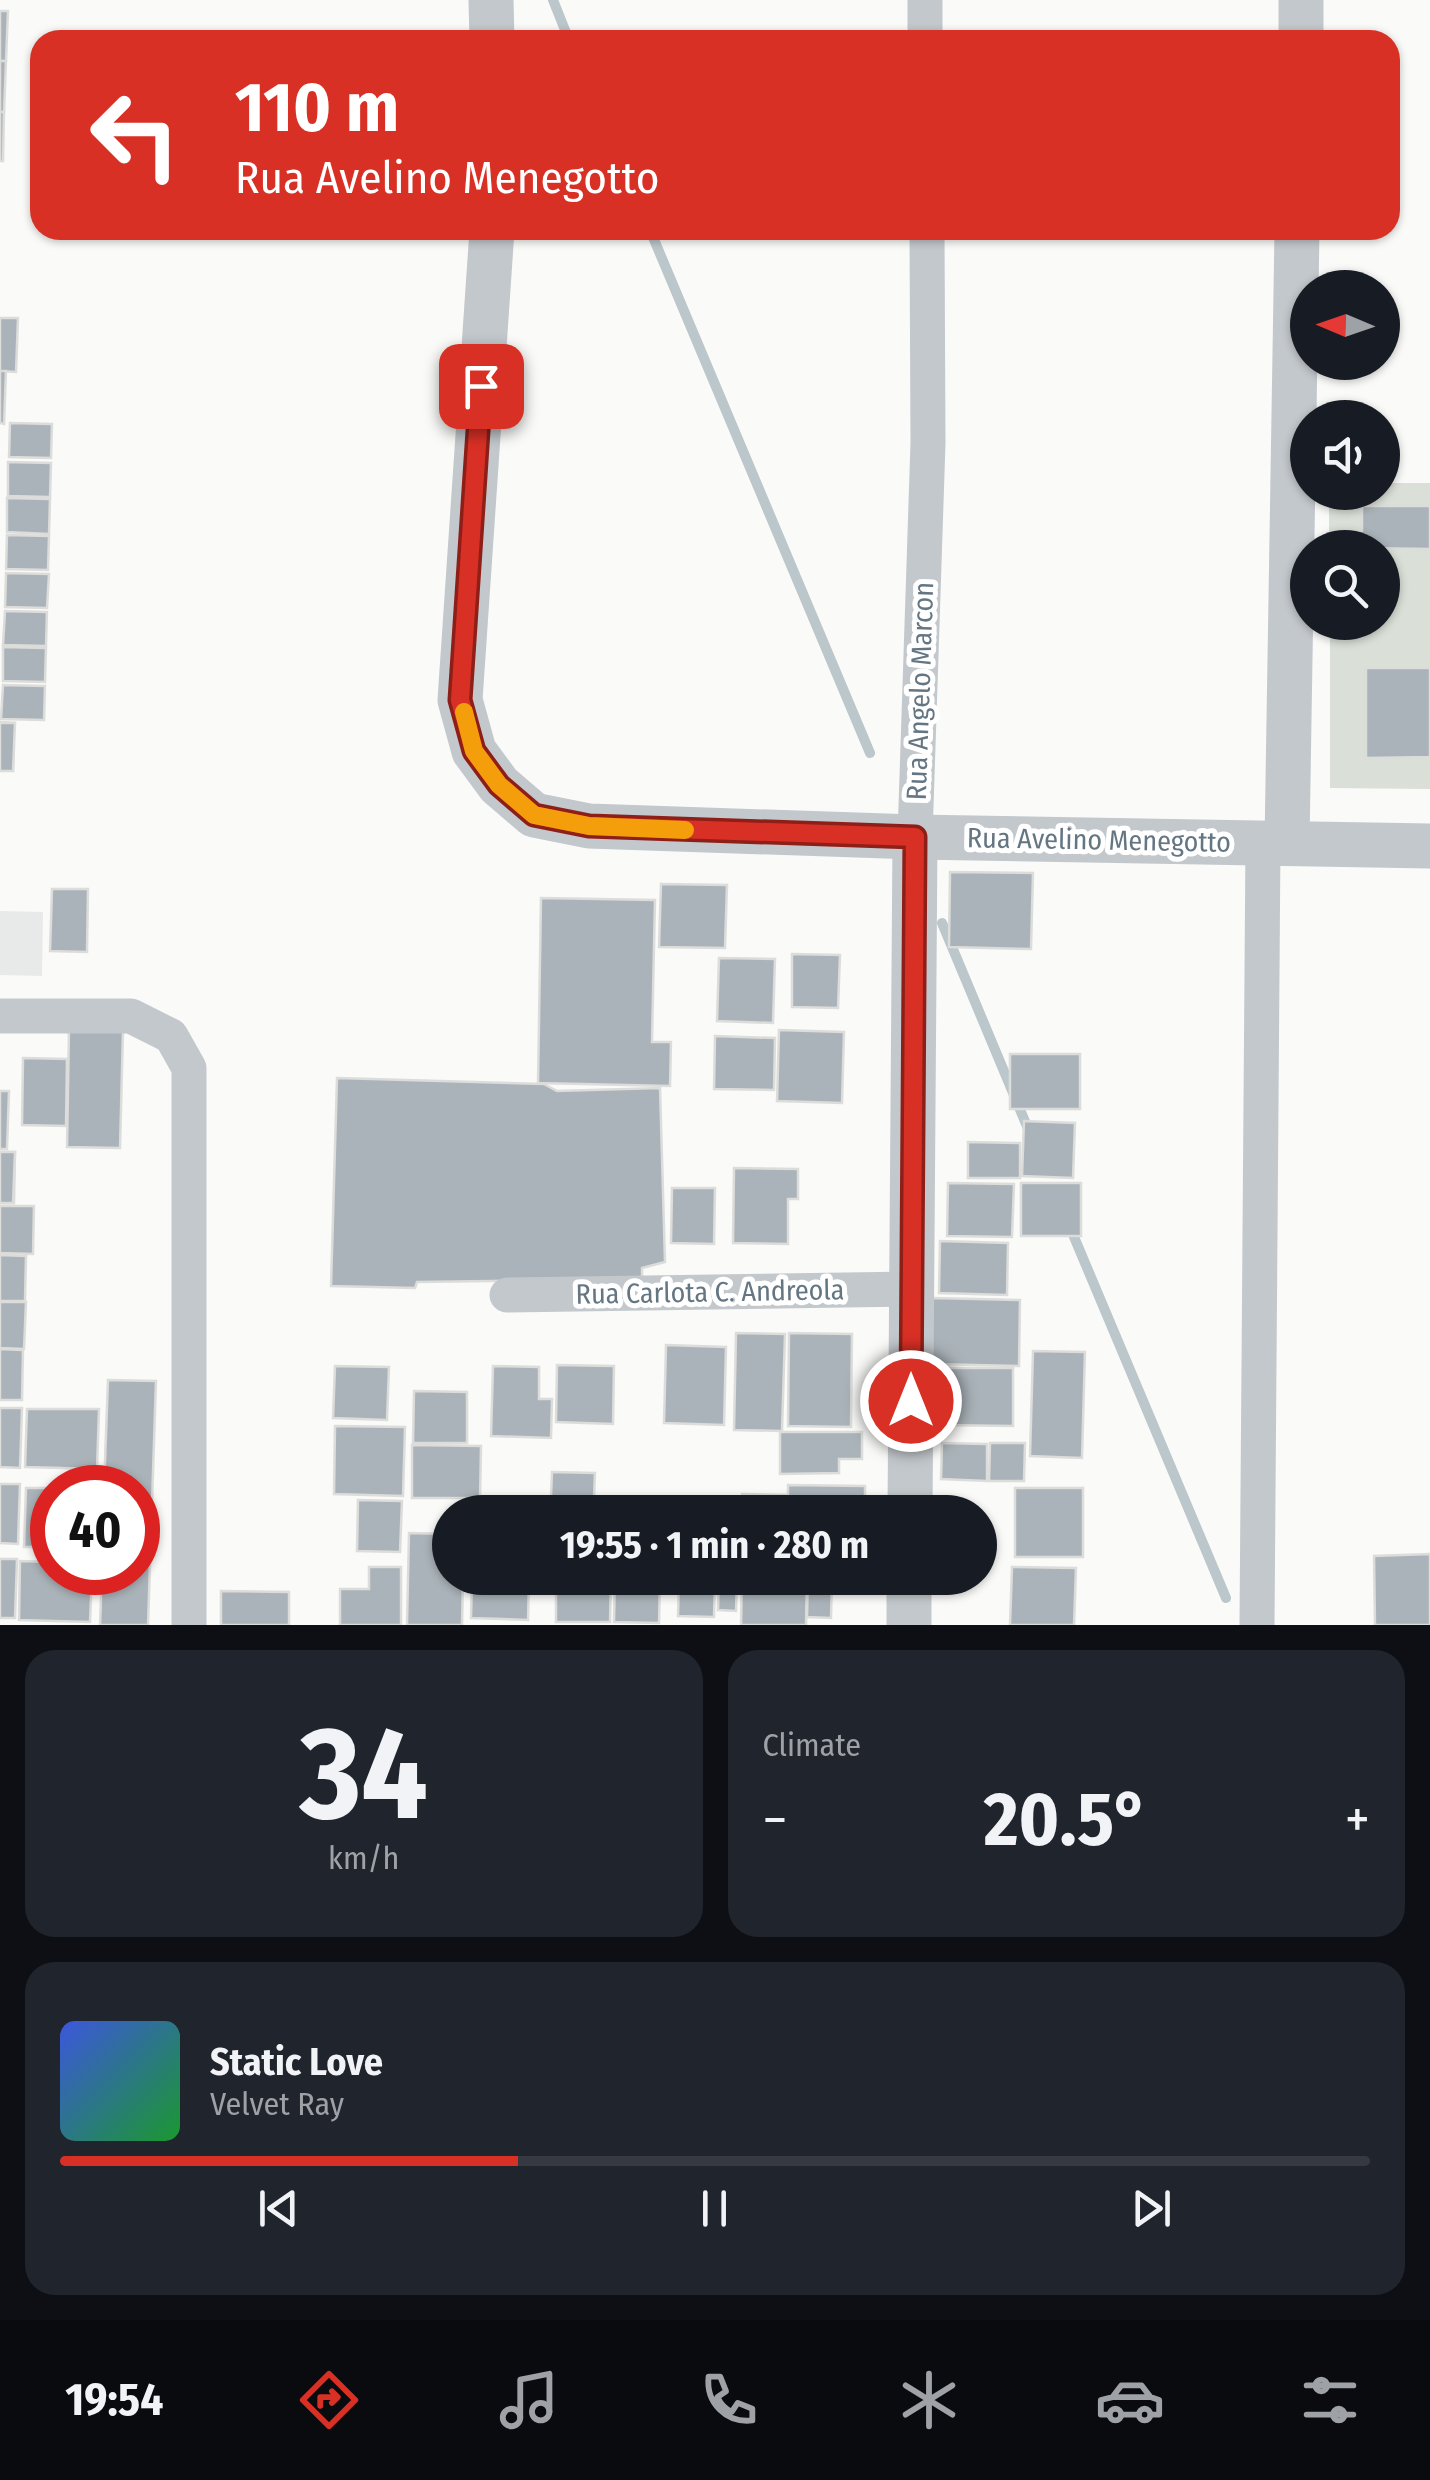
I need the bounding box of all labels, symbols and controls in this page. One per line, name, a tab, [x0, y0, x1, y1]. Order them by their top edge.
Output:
text: 110 m	[235, 66, 399, 150]
icon: left	[70, 70, 200, 200]
text: Rua Avelino Menegotto	[235, 151, 659, 205]
north arrow	[1290, 270, 1400, 380]
map controls	[1290, 270, 1400, 640]
pin	[439, 344, 524, 429]
icon: arrive	[454, 359, 509, 414]
button: sound	[1290, 400, 1400, 510]
button: search	[1290, 530, 1400, 640]
street label: Rua Angelo Marcon	[900, 581, 940, 801]
street label: Rua Avelino Menegotto	[967, 821, 1231, 859]
street label: Rua Carlota C. Andreola	[575, 1273, 845, 1311]
position arrow	[859, 1349, 963, 1453]
speed limit sign: 40	[30, 1465, 160, 1595]
text: 19:55 · 1 min · 280 m	[560, 1522, 869, 1568]
text: 34	[300, 1696, 428, 1852]
text: Climate	[763, 1726, 861, 1764]
text: 20.5°	[984, 1775, 1149, 1865]
text: −	[763, 1787, 787, 1853]
text: +	[1345, 1787, 1370, 1853]
text: km/h	[328, 1839, 399, 1877]
text: Static Love	[210, 2039, 383, 2085]
text: Velvet Ray	[210, 2085, 344, 2123]
icon: previous	[251, 2181, 306, 2236]
icon: pause	[687, 2181, 742, 2236]
icon: next	[1124, 2181, 1179, 2236]
icon: directions	[294, 2365, 364, 2435]
icon: music	[494, 2365, 564, 2435]
icon: phone	[694, 2365, 764, 2435]
icon: climate	[894, 2365, 964, 2435]
icon: car	[1095, 2365, 1165, 2435]
icon: filters	[1295, 2365, 1365, 2435]
text: 19:54	[65, 2373, 163, 2427]

